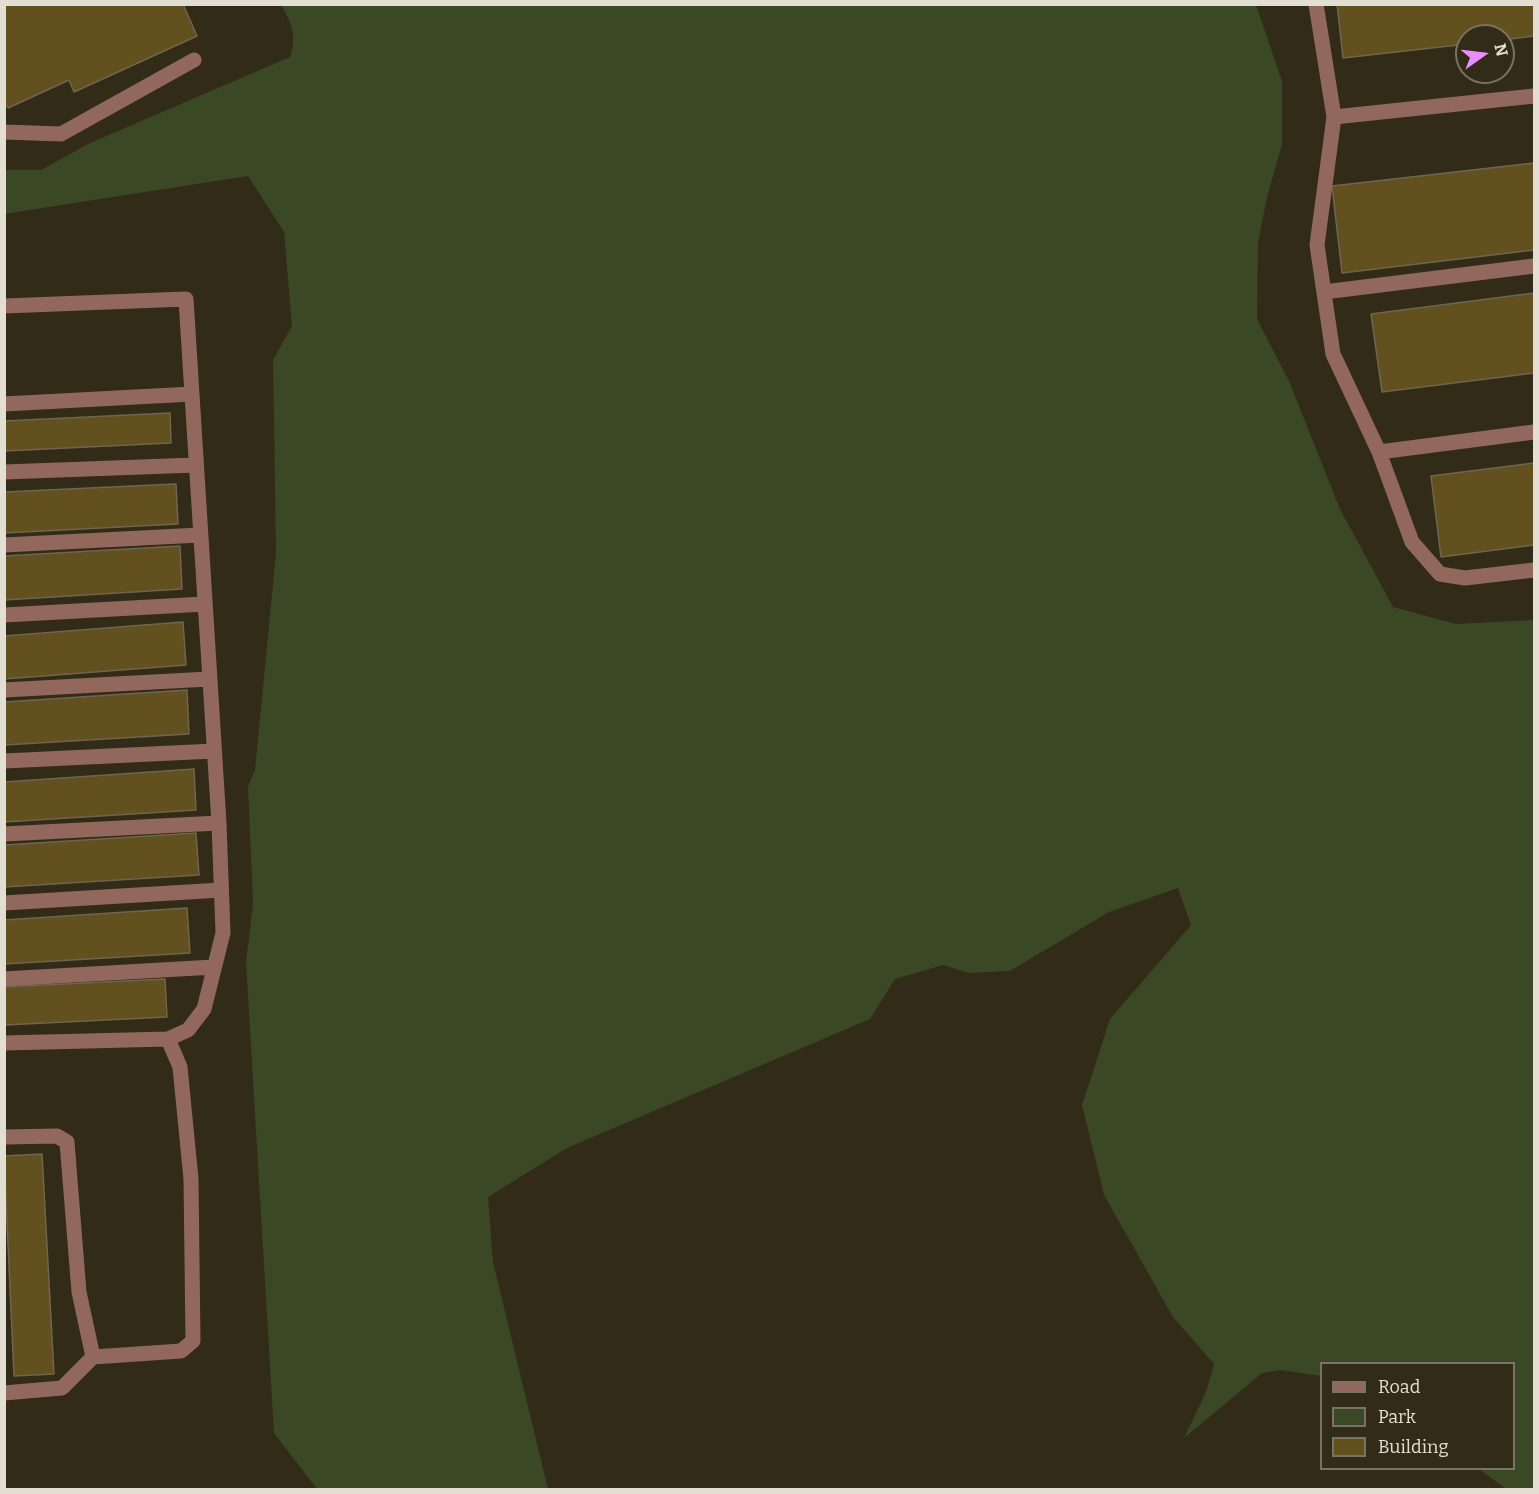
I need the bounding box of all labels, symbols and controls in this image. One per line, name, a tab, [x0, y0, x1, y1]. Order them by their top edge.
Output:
north arrow	[1455, 24, 1515, 84]
text: N	[1490, 42, 1512, 58]
legend	[1320, 1362, 1515, 1470]
text: Road	[1378, 1376, 1420, 1398]
text: Park	[1378, 1406, 1416, 1428]
text: Building	[1378, 1436, 1449, 1458]

